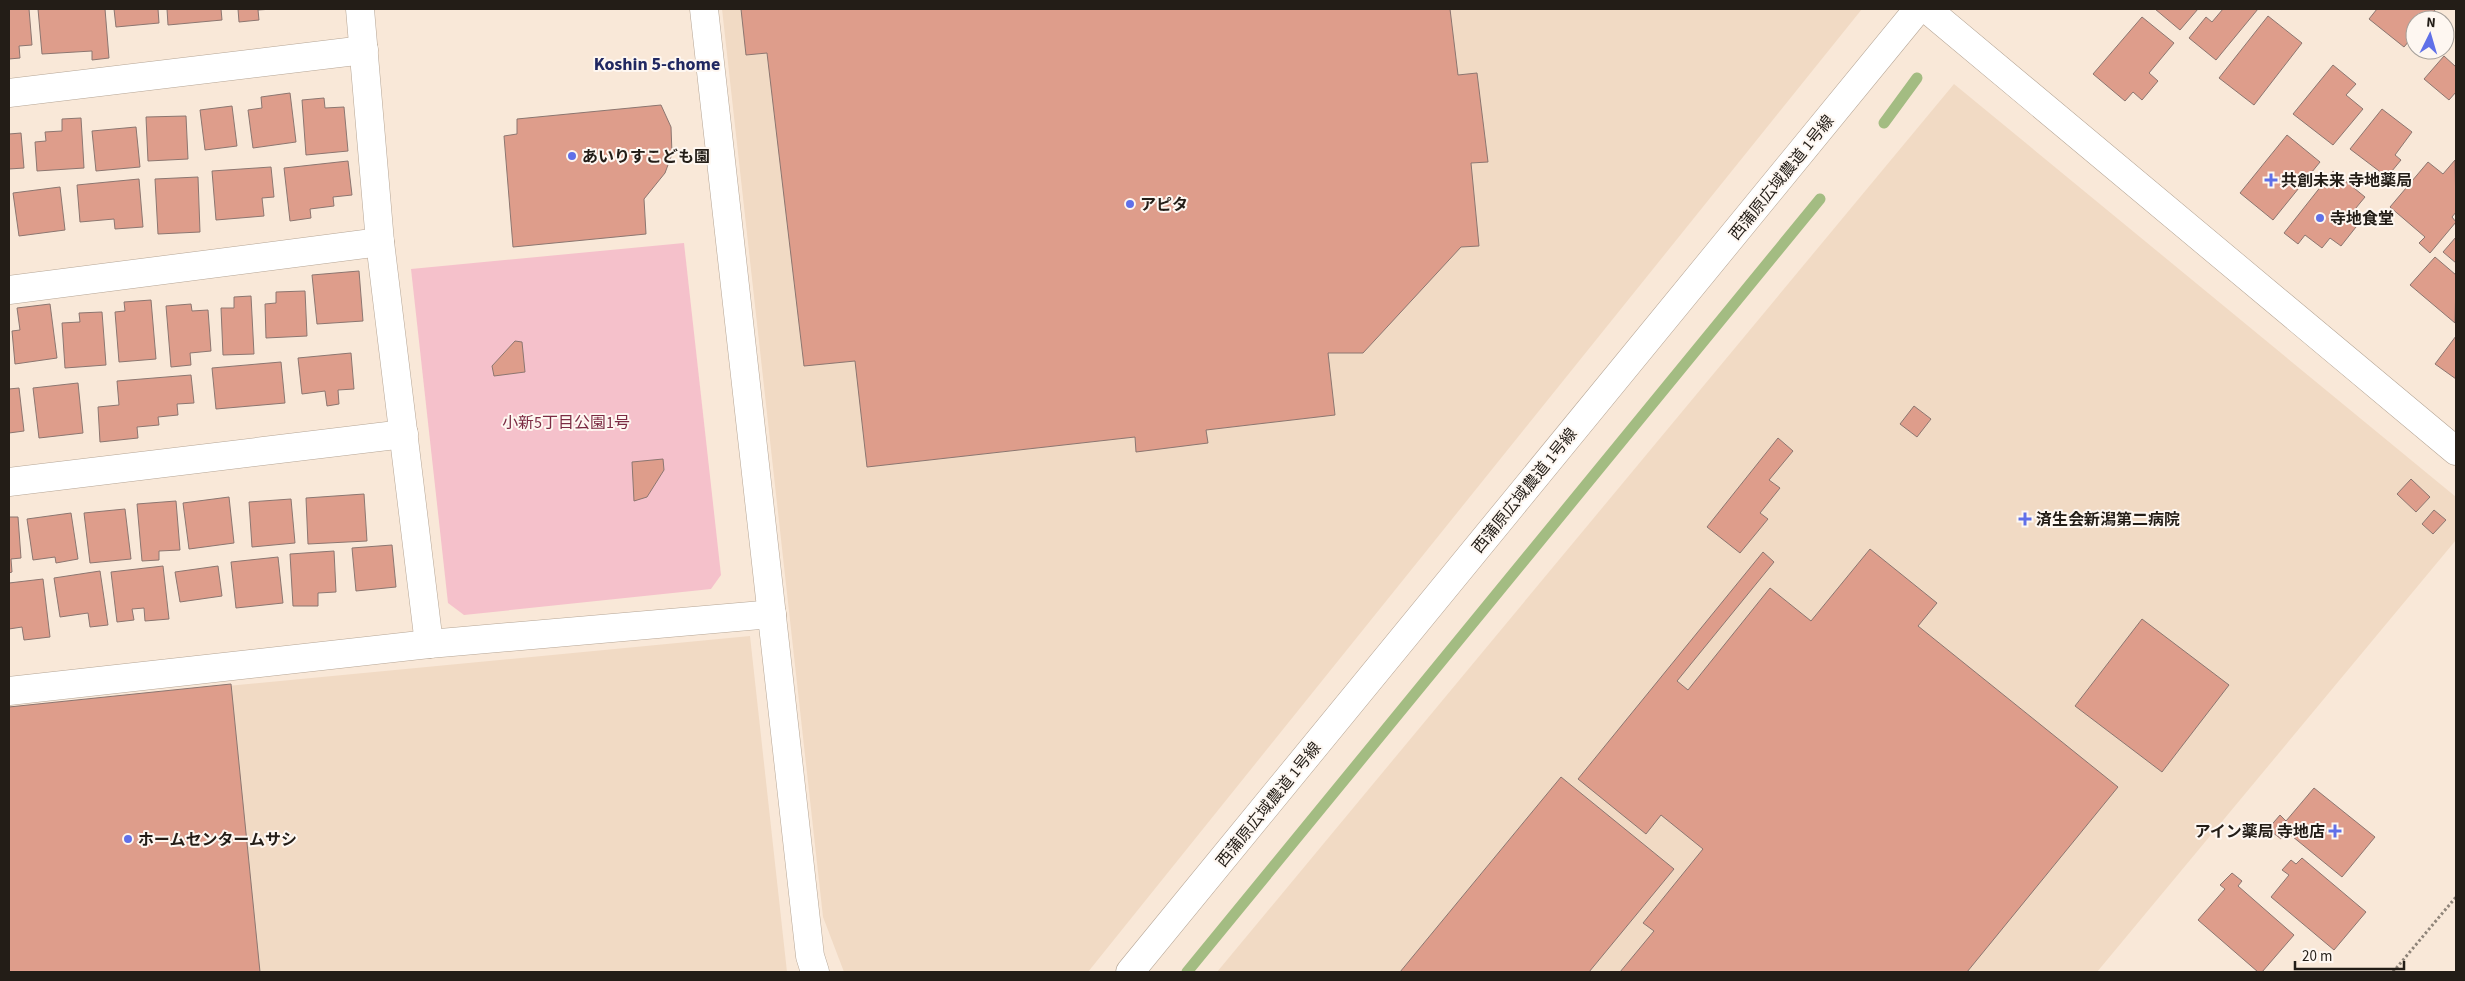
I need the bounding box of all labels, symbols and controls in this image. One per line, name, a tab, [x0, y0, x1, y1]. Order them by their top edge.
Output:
north arrow	[2405, 10, 2455, 60]
text: N	[2426, 13, 2437, 33]
district label: Koshin 5-chome	[594, 52, 720, 77]
street label: 西蒲原広域農道 1号線	[1724, 110, 1839, 245]
place label: あいりすこども園	[582, 146, 710, 168]
marker: あいりすこども園	[566, 150, 578, 162]
place label: 共創未来 寺地薬局	[2281, 170, 2412, 192]
marker: 共創未来 寺地薬局	[2265, 174, 2277, 186]
place label: アピタ	[1140, 194, 1188, 216]
marker: アピタ	[1124, 198, 1136, 210]
place label: 寺地食堂	[2330, 208, 2394, 230]
marker: 寺地食堂	[2314, 212, 2326, 224]
park label: 小新5丁目公園1号	[502, 412, 630, 434]
street label: 西蒲原広域農道 1号線	[1467, 423, 1582, 558]
place label: 済生会新潟第二病院	[2036, 509, 2180, 531]
marker: 済生会新潟第二病院	[2018, 512, 2032, 526]
street label: 西蒲原広域農道 1号線	[1211, 737, 1326, 872]
place label: アイン薬局 寺地店	[2195, 821, 2325, 843]
marker: アイン薬局 寺地店	[2329, 825, 2341, 837]
place label: ホームセンタームサシ	[138, 829, 297, 851]
marker: ホームセンタームサシ	[122, 833, 134, 845]
scale bar	[2295, 938, 2404, 970]
text: 20 m	[2302, 946, 2332, 967]

